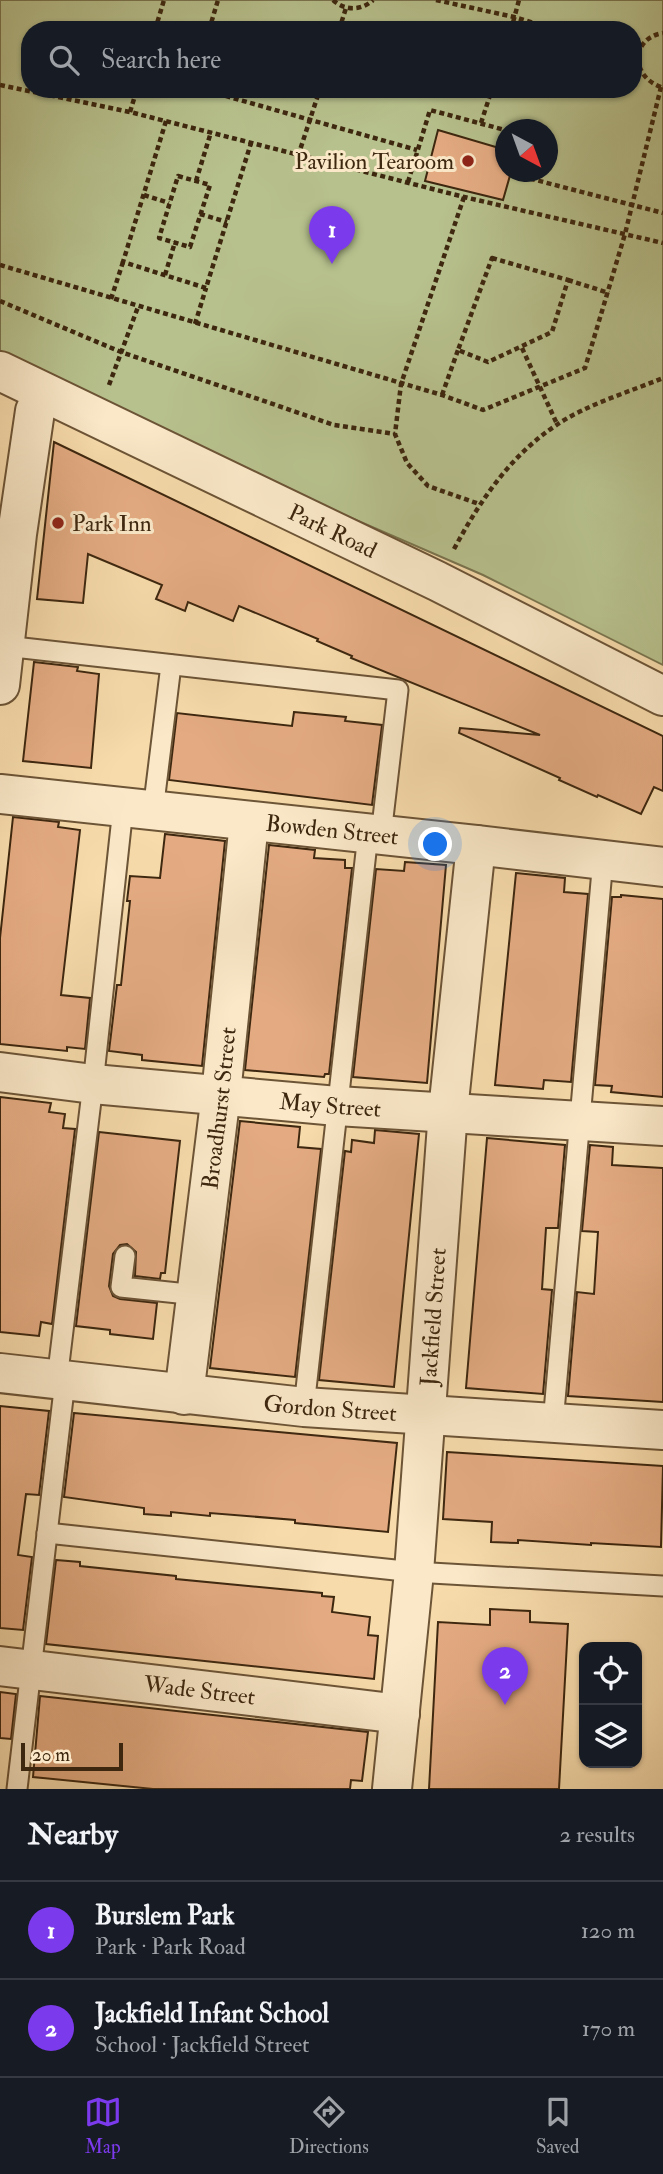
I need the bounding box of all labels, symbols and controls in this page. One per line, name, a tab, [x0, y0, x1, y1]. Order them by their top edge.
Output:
search box	[21, 21, 642, 98]
icon: search	[45, 41, 83, 79]
text: Search here	[101, 44, 221, 76]
north arrow	[495, 119, 558, 182]
place label: Pavilion Tearoom	[295, 147, 454, 176]
marker: Pavilion Tearoom	[460, 153, 476, 169]
pin: 1	[309, 206, 355, 264]
street label: Park Road	[283, 498, 381, 565]
place label: Park Inn	[72, 509, 152, 538]
marker: Park Inn	[50, 515, 66, 531]
street label: Bowden Street	[264, 809, 400, 852]
your location	[418, 827, 452, 861]
street label: Broadhurst Street	[195, 1025, 243, 1191]
street label: May Street	[278, 1087, 382, 1124]
street label: Jackfield Street	[414, 1247, 453, 1388]
street label: Gordon Street	[262, 1389, 398, 1428]
map controls	[579, 1642, 642, 1768]
button: locate	[579, 1642, 642, 1705]
pin: 2	[482, 1647, 528, 1705]
street label: Wade Street	[141, 1669, 257, 1712]
button: layers	[579, 1705, 642, 1768]
scale bar	[21, 1740, 122, 1772]
text: 20 m	[32, 1743, 70, 1767]
text: Nearby	[28, 1816, 118, 1853]
text: 2 results	[560, 1820, 635, 1849]
text: Burslem Park	[95, 1900, 234, 1932]
text: 1	[47, 1916, 55, 1945]
text: 120 m	[581, 1916, 635, 1945]
text: Park · Park Road	[95, 1932, 246, 1961]
text: Jackfield Infant School	[95, 1998, 329, 2030]
text: 2	[45, 2014, 57, 2043]
text: 170 m	[582, 2014, 635, 2043]
text: School · Jackfield Street	[95, 2030, 309, 2059]
tab: Map	[84, 2093, 122, 2159]
tab: Directions	[289, 2093, 369, 2159]
tab: Saved	[536, 2093, 579, 2159]

